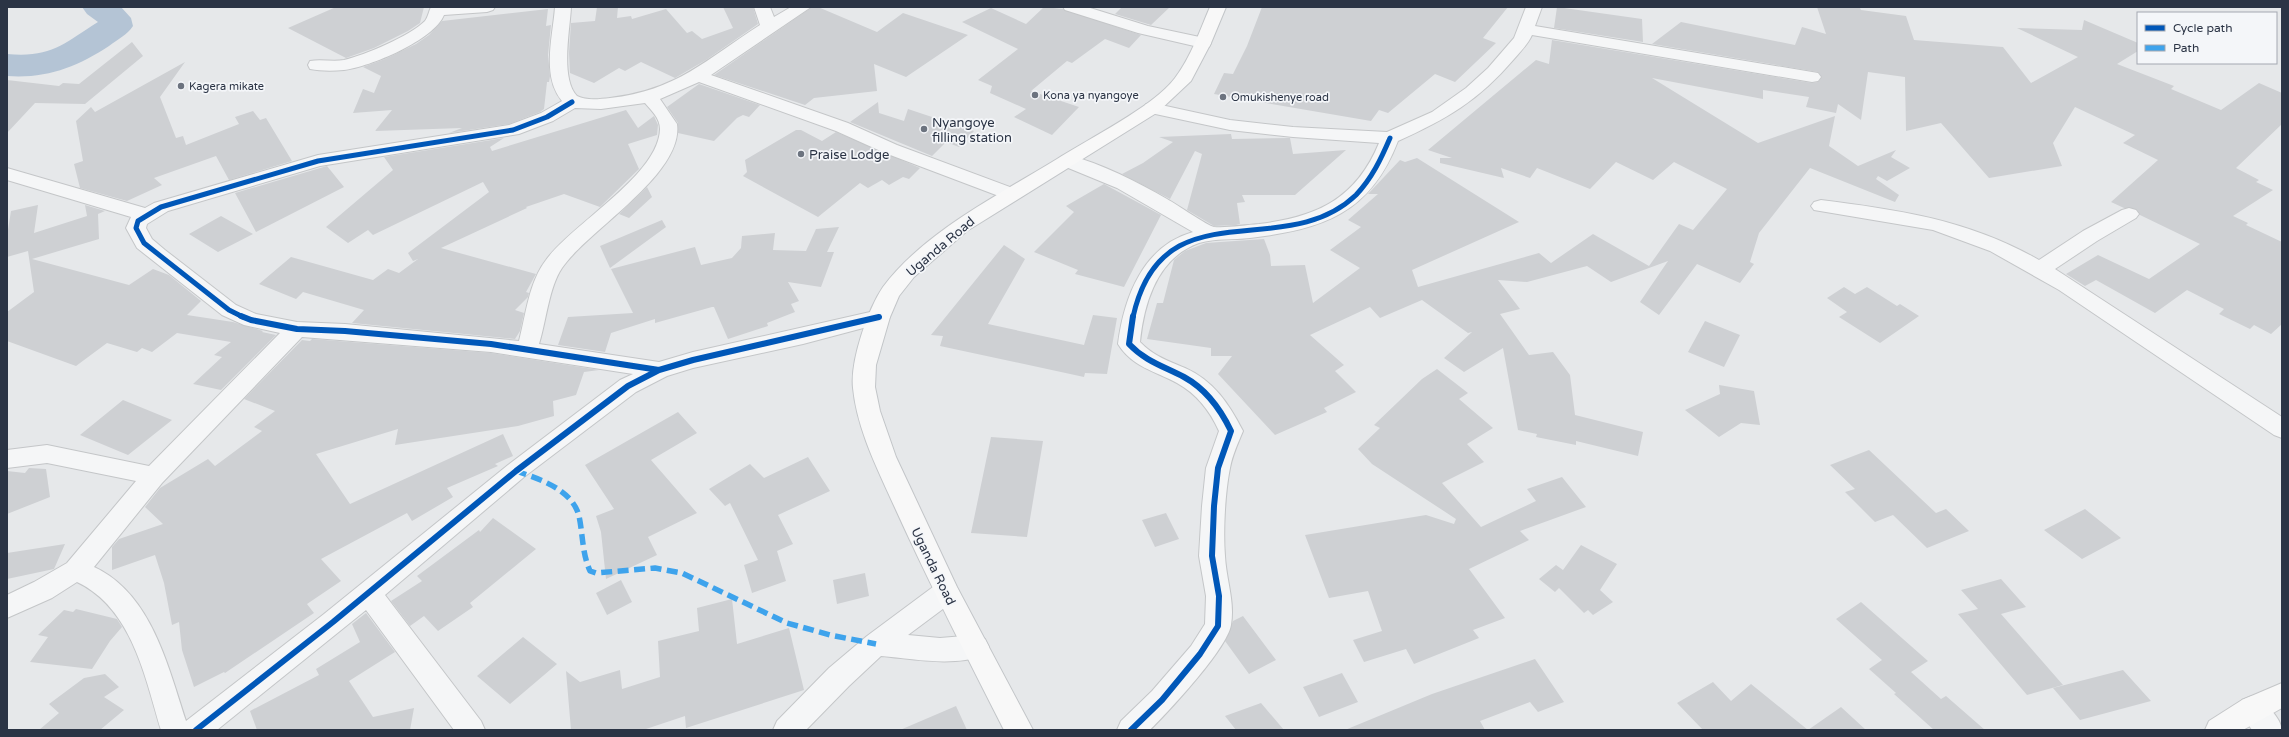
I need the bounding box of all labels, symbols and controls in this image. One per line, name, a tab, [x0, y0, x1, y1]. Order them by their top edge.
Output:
legend	[2137, 12, 2277, 64]
text: Cycle path	[2173, 21, 2232, 35]
text: Path	[2173, 41, 2199, 55]
place label: Kagera mikate	[189, 80, 264, 93]
marker: Kagera mikate	[176, 81, 186, 91]
place label: Kona ya nyangoye	[1043, 89, 1139, 102]
marker: Kona ya nyangoye	[1030, 90, 1040, 100]
place label: Omukishenye road	[1231, 91, 1329, 104]
marker: Omukishenye road	[1218, 92, 1228, 102]
place label: Nyangoye filling station	[932, 115, 1012, 146]
marker: Nyangoye filling station	[919, 124, 929, 134]
place label: Praise Lodge	[809, 147, 889, 163]
marker: Praise Lodge	[796, 149, 806, 159]
street label: Uganda Road	[903, 213, 978, 280]
street label: Uganda Road	[907, 525, 959, 608]

